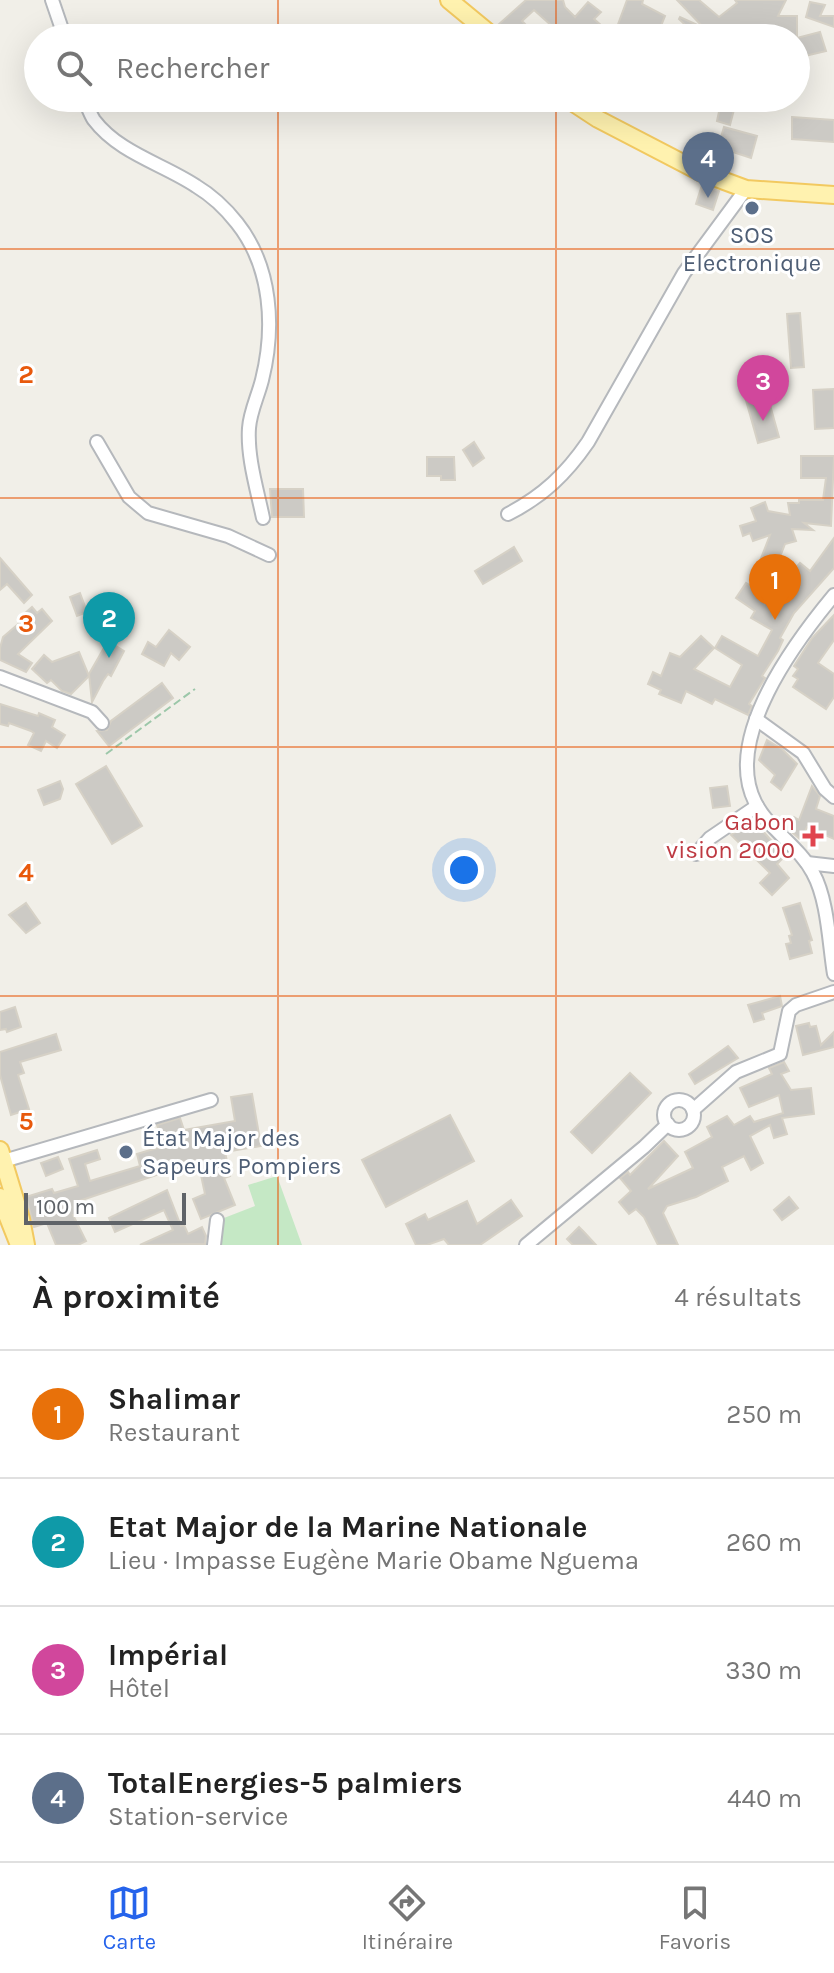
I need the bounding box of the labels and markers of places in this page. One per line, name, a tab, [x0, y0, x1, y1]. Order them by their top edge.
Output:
pin: 4	[682, 132, 734, 198]
marker: SOS Electronique	[743, 199, 761, 217]
place label: SOS Electronique	[683, 221, 821, 277]
pin: 3	[737, 355, 789, 421]
pin: 1	[749, 554, 801, 620]
pin: 2	[83, 592, 135, 658]
place label: Gabon vision 2000	[666, 808, 795, 864]
marker: Gabon vision 2000	[802, 825, 824, 847]
place label: État Major des Sapeurs Pompiers	[142, 1123, 341, 1180]
marker: État Major des Sapeurs Pompiers	[117, 1143, 135, 1161]

